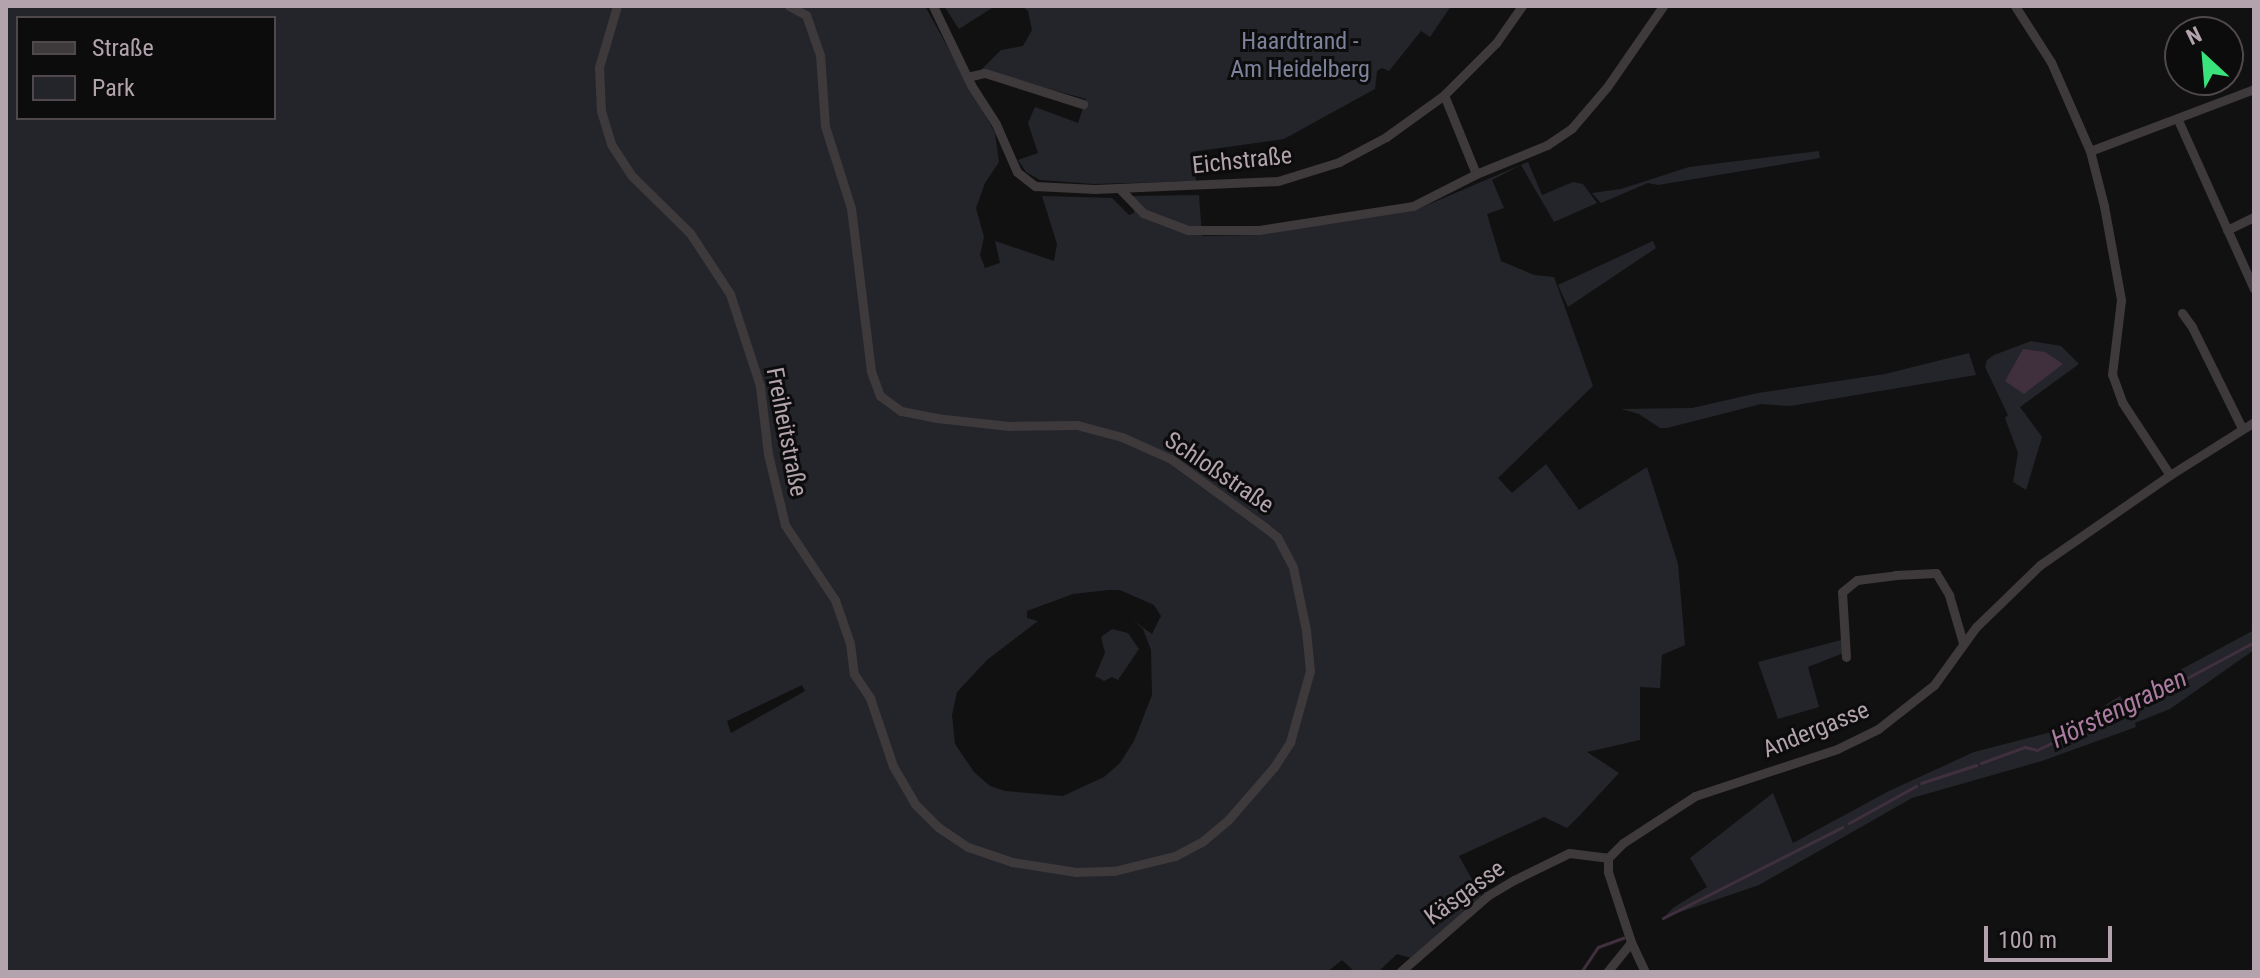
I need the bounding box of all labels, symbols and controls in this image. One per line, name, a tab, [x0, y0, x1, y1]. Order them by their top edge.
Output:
legend	[16, 16, 276, 120]
north arrow	[2164, 16, 2244, 96]
text: N	[2183, 22, 2206, 50]
park label: Haardtrand - Am Heidelberg	[1230, 28, 1370, 84]
text: Straße	[92, 34, 154, 62]
text: Park	[92, 74, 135, 102]
street label: Eichstraße	[1191, 141, 1293, 181]
street label: Freiheitstraße	[759, 365, 813, 499]
street label: Schloßstraße	[1159, 426, 1279, 520]
water label: Hörstengraben	[2046, 663, 2192, 755]
street label: Andergasse	[1759, 696, 1873, 764]
street label: Käsgasse	[1419, 854, 1511, 932]
scale bar	[1988, 910, 2116, 960]
text: 100 m	[1998, 926, 2057, 954]

